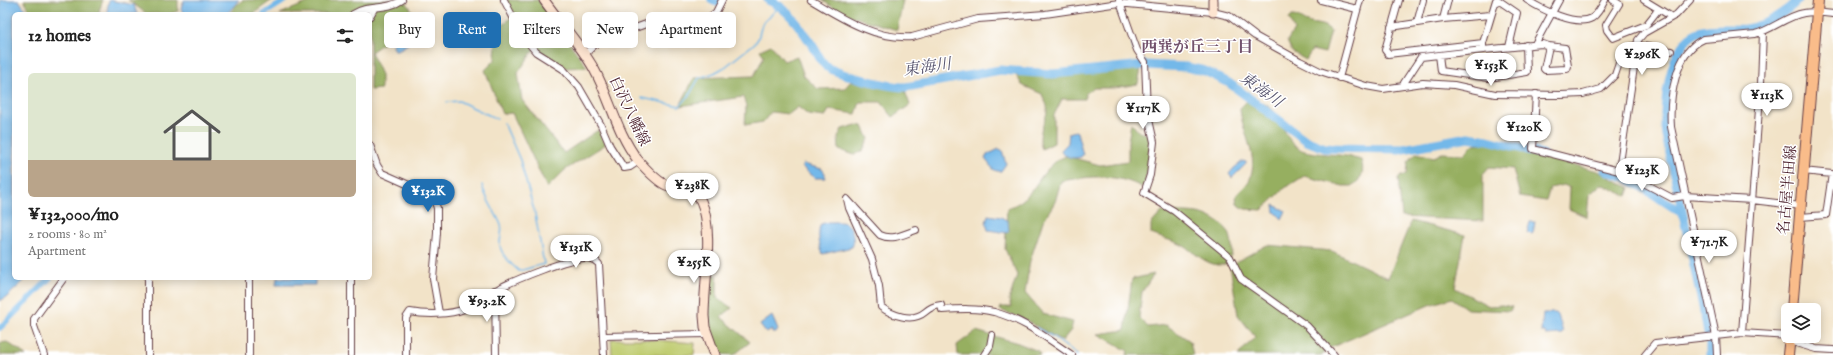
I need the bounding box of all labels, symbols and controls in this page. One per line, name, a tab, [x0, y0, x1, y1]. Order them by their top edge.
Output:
chip: Buy	[384, 12, 435, 48]
chip: Rent	[443, 12, 501, 48]
chip: Filters	[509, 12, 574, 48]
chip: New	[582, 12, 638, 48]
chip: Apartment	[646, 12, 736, 48]
icon: filters	[334, 25, 356, 47]
text: 12 homes	[28, 26, 91, 47]
district label: 西巽が丘三丁目	[1141, 38, 1253, 58]
pin: ¥296K	[1614, 42, 1670, 76]
text: ¥296K	[1624, 46, 1660, 63]
pin: ¥153K	[1463, 53, 1519, 87]
water label: 東海川	[902, 54, 954, 81]
text: ¥153K	[1474, 57, 1508, 74]
water label: 東海川	[1236, 68, 1288, 114]
street label: 白沢八幡線	[605, 73, 654, 149]
pin: ¥113K	[1739, 83, 1795, 117]
text: ¥113K	[1750, 87, 1784, 104]
pin: ¥117K	[1115, 96, 1171, 130]
icon: home	[156, 99, 228, 171]
text: ¥117K	[1126, 100, 1160, 117]
pin: ¥120K	[1496, 115, 1552, 149]
text: ¥120K	[1506, 119, 1542, 136]
street label: 名古屋半田線	[1774, 144, 1801, 236]
pin: ¥123K	[1614, 158, 1670, 192]
text: ¥123K	[1625, 162, 1659, 179]
pin: ¥238K	[664, 173, 720, 207]
text: ¥238K	[675, 177, 709, 194]
pin: ¥132K	[400, 179, 456, 213]
text: ¥132K	[411, 183, 445, 200]
text: ¥132,000/mo	[28, 205, 119, 226]
text: 2 rooms · 80 m²	[28, 226, 107, 243]
pin: ¥71.7K	[1676, 230, 1742, 264]
text: ¥71.7K	[1690, 234, 1728, 251]
pin: ¥131K	[548, 235, 604, 269]
text: ¥131K	[559, 239, 593, 256]
text: Apartment	[28, 243, 86, 260]
pin: ¥255K	[666, 250, 722, 284]
text: ¥255K	[677, 254, 711, 271]
pin: ¥93.2K	[454, 289, 520, 323]
text: ¥93.2K	[468, 293, 506, 310]
map controls	[1781, 303, 1821, 343]
button: layers	[1781, 303, 1821, 343]

